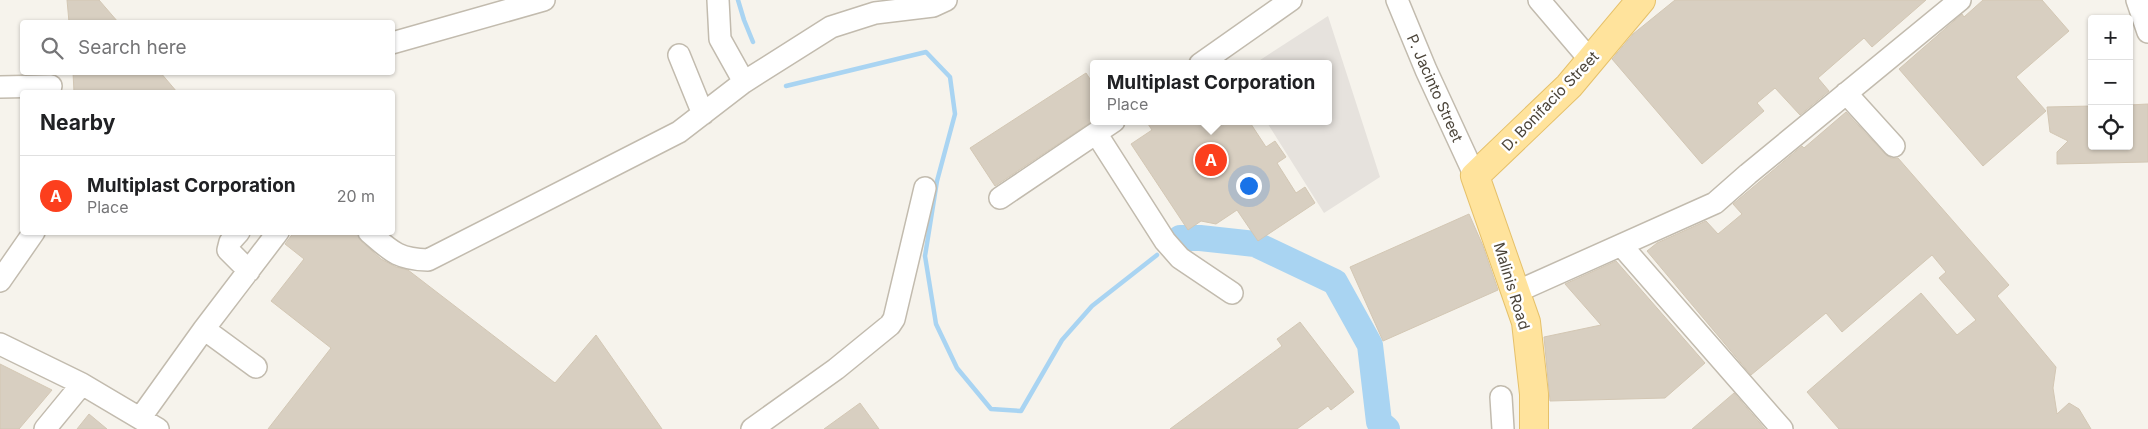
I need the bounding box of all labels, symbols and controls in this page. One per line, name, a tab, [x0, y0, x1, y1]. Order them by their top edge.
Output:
map controls	[2088, 15, 2133, 150]
button: +	[2088, 15, 2133, 60]
search box	[20, 20, 395, 75]
street label: P. Jacinto Street	[1403, 31, 1467, 145]
icon: search	[38, 34, 66, 62]
text: Search here	[78, 36, 187, 59]
street label: D. Bonifacio Street	[1497, 47, 1603, 155]
popup	[1090, 60, 1332, 125]
button: −	[2088, 60, 2133, 105]
text: Multiplast Corporation	[1107, 71, 1315, 94]
text: Place	[1107, 94, 1148, 114]
button: locate	[2088, 105, 2133, 150]
text: Nearby	[40, 110, 115, 135]
pin: A	[1195, 141, 1227, 179]
your location	[1236, 173, 1262, 199]
text: Multiplast Corporation	[87, 174, 296, 197]
text: A	[50, 186, 62, 206]
text: 20 m	[337, 186, 375, 206]
text: Place	[87, 197, 129, 217]
street label: Malinis Road	[1490, 240, 1534, 332]

